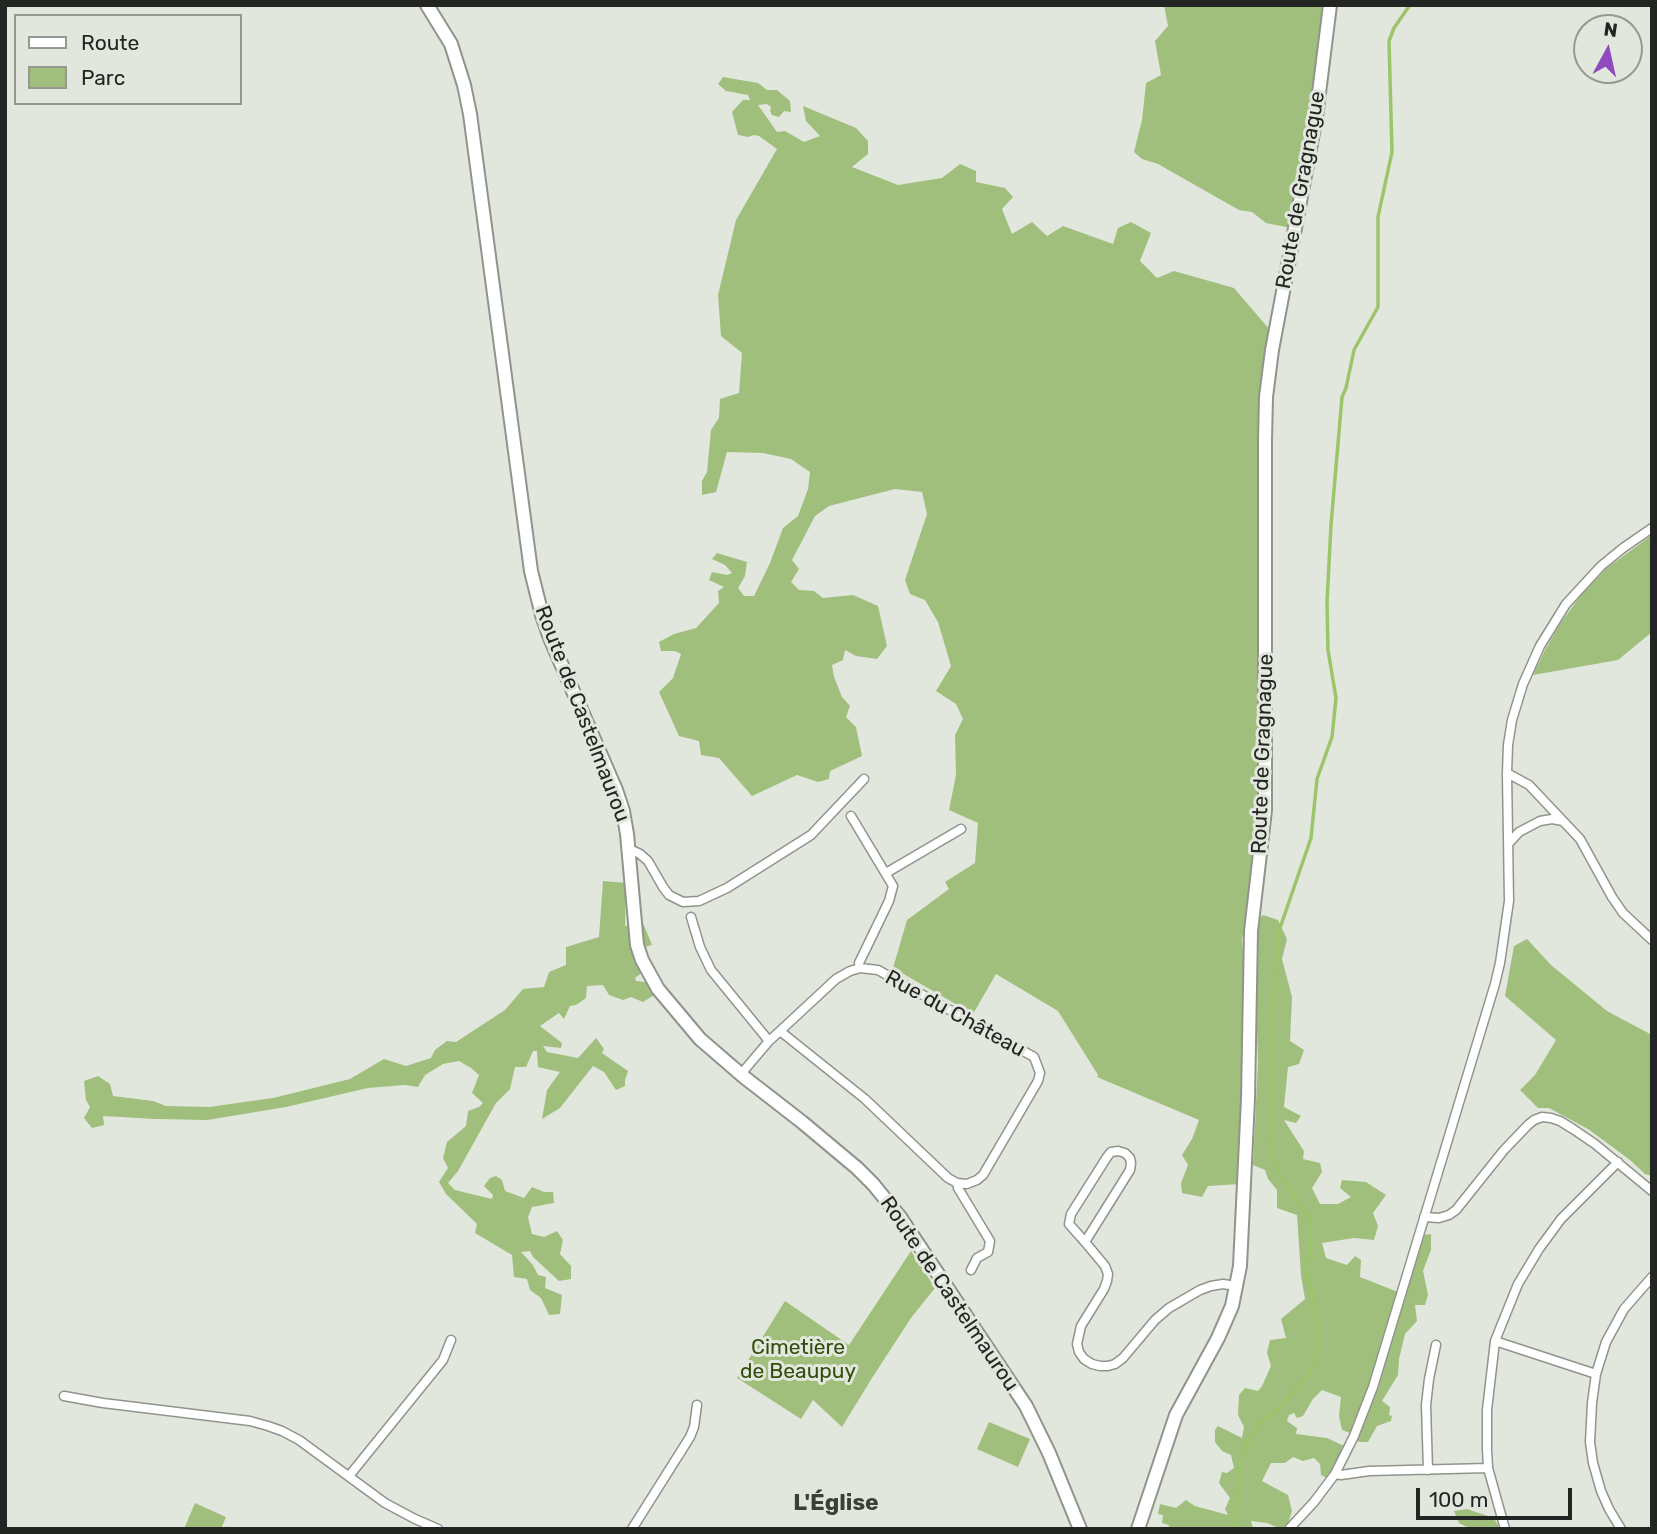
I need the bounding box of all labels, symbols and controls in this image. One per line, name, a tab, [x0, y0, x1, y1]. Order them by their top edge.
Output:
legend	[14, 14, 242, 105]
north arrow	[1573, 14, 1643, 84]
text: N	[1602, 17, 1619, 42]
text: Route	[81, 30, 139, 55]
text: Parc	[81, 65, 125, 90]
street label: Route de Gragnague	[1271, 89, 1331, 291]
street label: Route de Castelmaurou	[529, 602, 635, 826]
street label: Route de Gragnague	[1247, 653, 1279, 855]
street label: Rue du Château	[881, 965, 1029, 1063]
street label: Route de Castelmaurou	[874, 1192, 1024, 1396]
park label: Cimetière de Beaupuy	[740, 1335, 856, 1385]
scale bar	[1419, 1474, 1575, 1518]
text: 100 m	[1429, 1487, 1488, 1512]
district label: L'Église	[793, 1489, 879, 1517]

